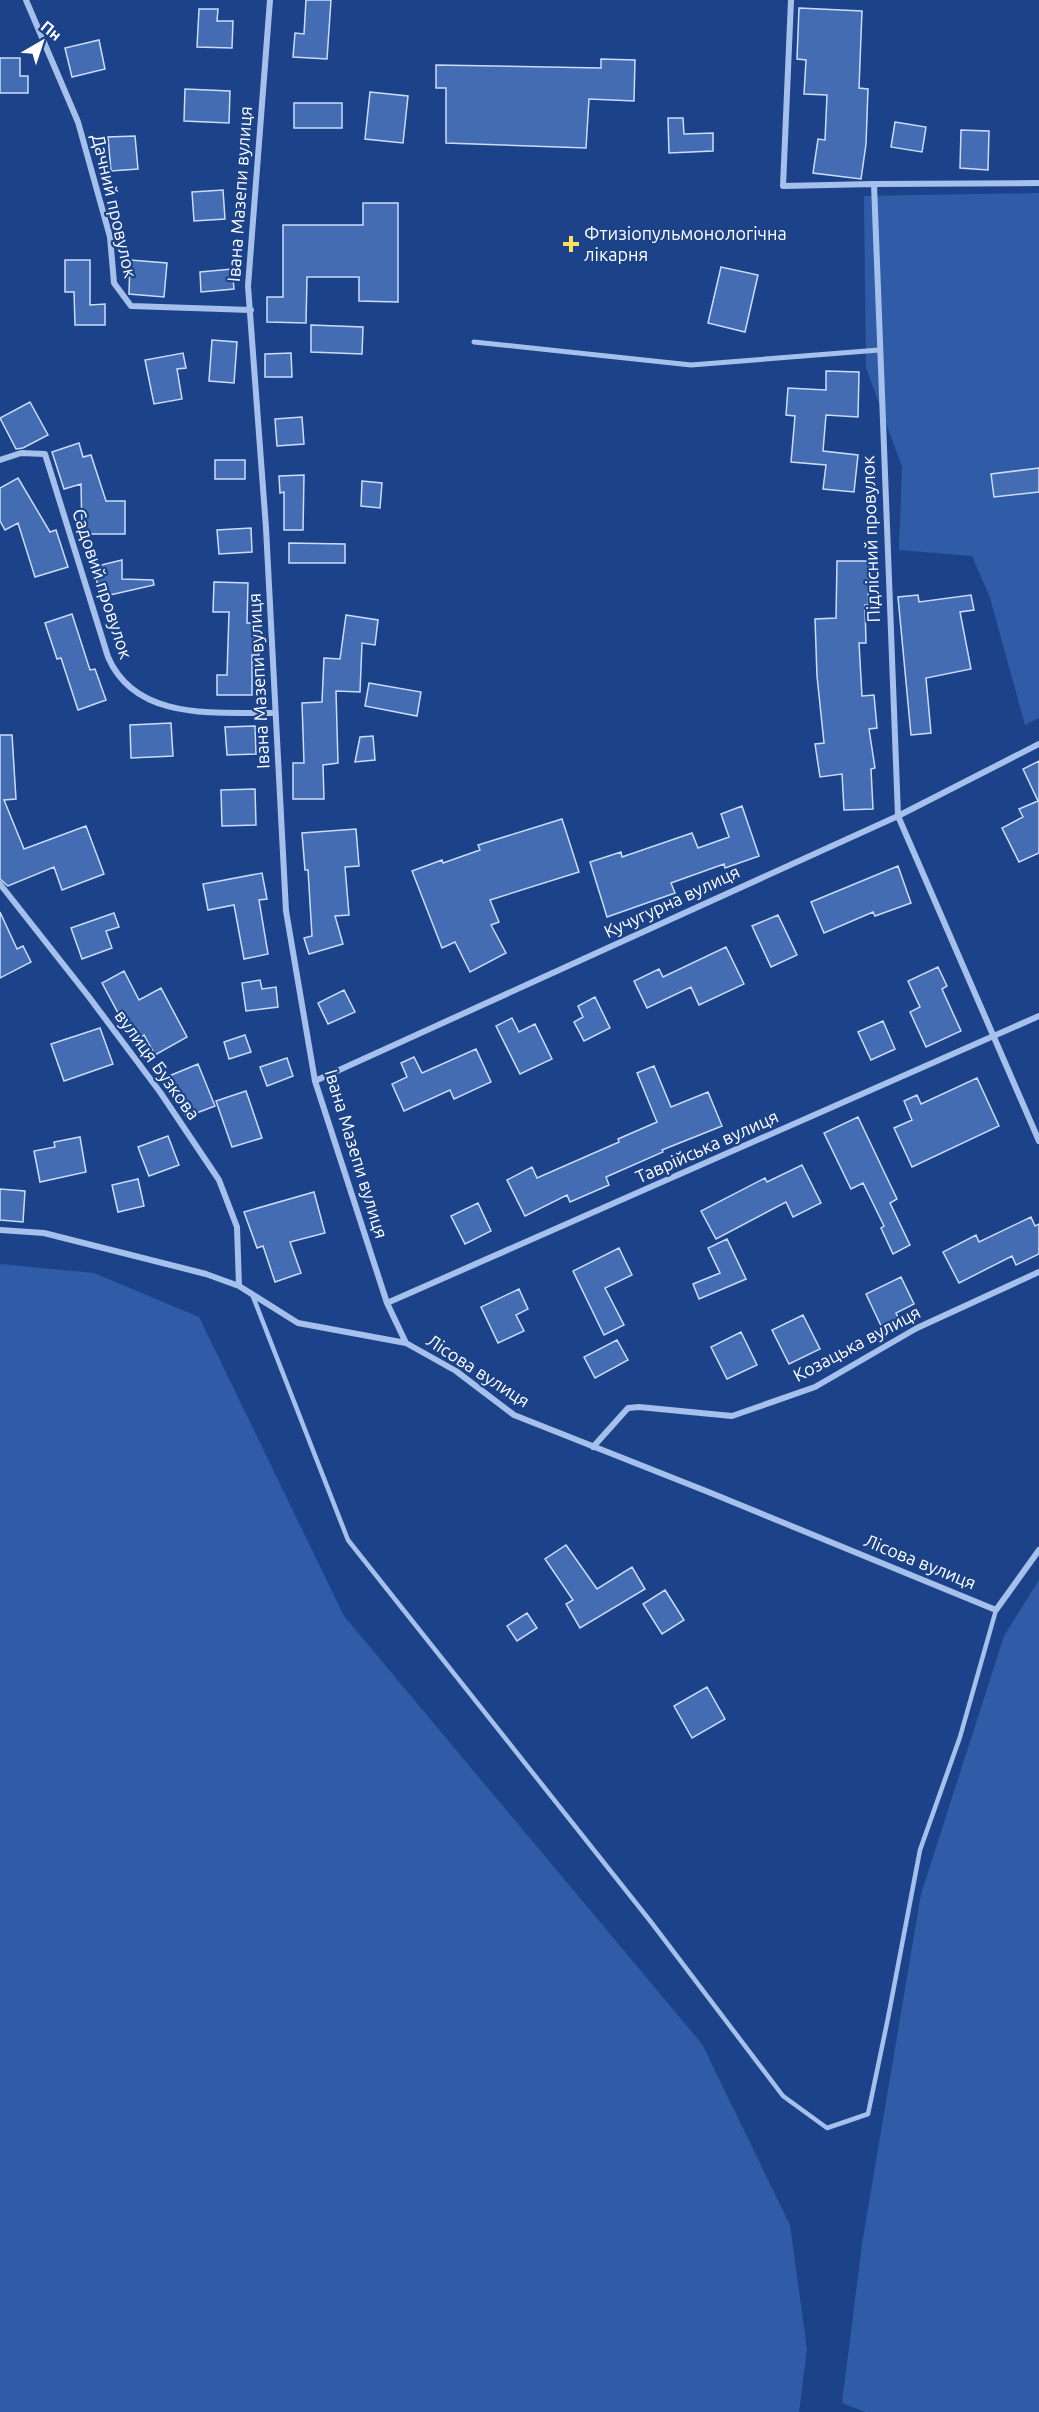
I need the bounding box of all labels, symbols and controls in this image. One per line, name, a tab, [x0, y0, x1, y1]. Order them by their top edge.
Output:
north arrow	[12, 12, 72, 72]
text: Пн	[38, 17, 65, 44]
street label: Івана Мазепи вулиця	[223, 106, 255, 282]
street label: Дачний провулок	[89, 132, 141, 280]
place label: Фтизіопульмонологічна лікарня	[584, 223, 787, 264]
marker: Фтизіопульмонологічна лікарня	[562, 235, 580, 253]
street label: Підлісний провулок	[857, 455, 883, 623]
street label: Садовий провулок	[69, 506, 137, 661]
street label: Івана Мазепи вулиця	[243, 593, 273, 769]
street label: Кучугурна вулиця	[601, 861, 743, 941]
street label: вулиця Бузкова	[111, 1006, 204, 1123]
street label: Івана Мазепи вулиця	[322, 1067, 392, 1241]
street label: Таврійська вулиця	[632, 1106, 781, 1187]
street label: Козацька вулиця	[790, 1301, 924, 1385]
street label: Лісова вулиця	[423, 1329, 534, 1411]
street label: Лісова вулиця	[862, 1530, 979, 1593]

